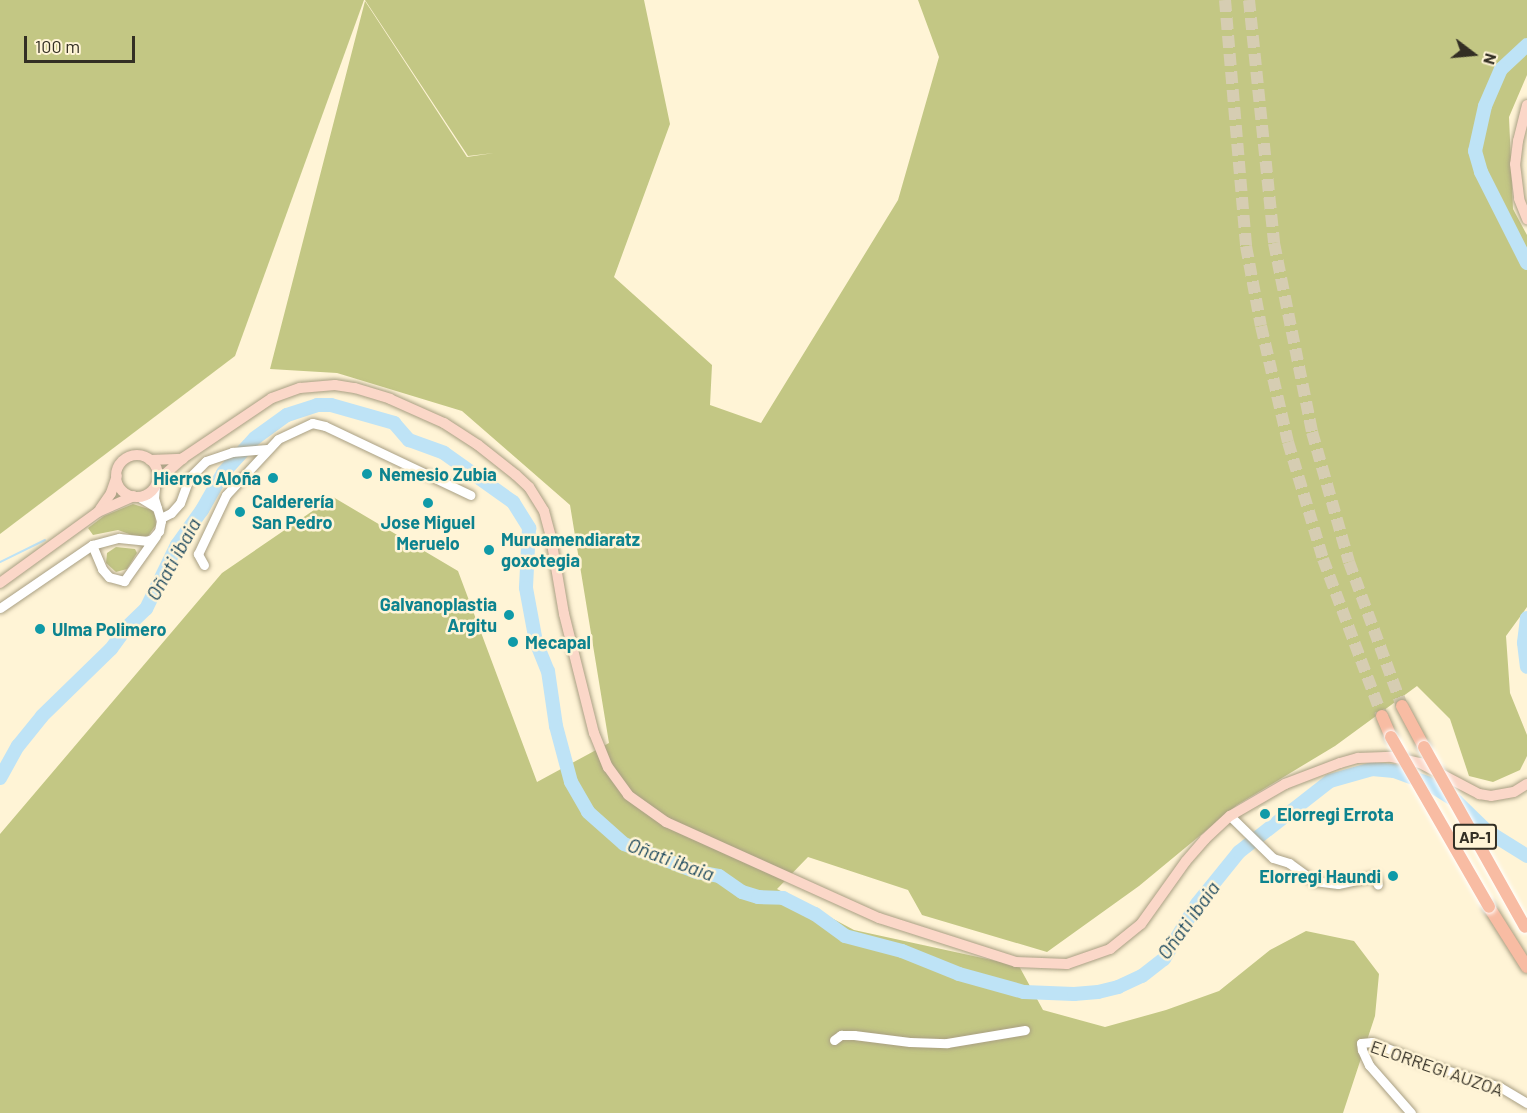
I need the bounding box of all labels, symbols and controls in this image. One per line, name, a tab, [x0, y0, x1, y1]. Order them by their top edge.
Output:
scale bar	[27, 24, 138, 62]
north arrow	[1443, 24, 1503, 84]
text: 100 m	[35, 35, 80, 57]
text: N	[1480, 51, 1501, 67]
place label: Nemesio Zubia	[379, 463, 497, 485]
place label: Hierros Aloña	[153, 467, 261, 489]
marker: Nemesio Zubia	[360, 467, 374, 481]
marker: Hierros Aloña	[266, 471, 280, 485]
place label: Calderería San Pedro	[252, 491, 334, 534]
marker: Jose Miguel Meruelo	[421, 496, 435, 510]
marker: Calderería San Pedro	[233, 505, 247, 519]
place label: Jose Miguel Meruelo	[381, 512, 475, 554]
water label: Oñati ibaia	[141, 514, 205, 604]
place label: Muruamendiaratz goxotegia	[501, 529, 640, 572]
marker: Muruamendiaratz goxotegia	[482, 543, 496, 557]
place label: Galvanoplastia Argitu	[380, 594, 497, 636]
marker: Galvanoplastia Argitu	[502, 608, 516, 622]
place label: Ulma Polimero	[52, 618, 167, 640]
marker: Ulma Polimero	[33, 622, 47, 636]
place label: Mecapal	[525, 631, 591, 653]
marker: Mecapal	[506, 635, 520, 649]
place label: Elorregi Errota	[1277, 803, 1394, 825]
marker: Elorregi Errota	[1258, 807, 1272, 821]
road number: AP-1	[1452, 824, 1498, 850]
water label: Oñati ibaia	[624, 832, 718, 886]
place label: Elorregi Haundi	[1259, 865, 1381, 887]
marker: Elorregi Haundi	[1386, 869, 1400, 883]
water label: Oñati ibaia	[1152, 876, 1224, 964]
street label: ELORREGI AUZOA	[1368, 1035, 1506, 1101]

